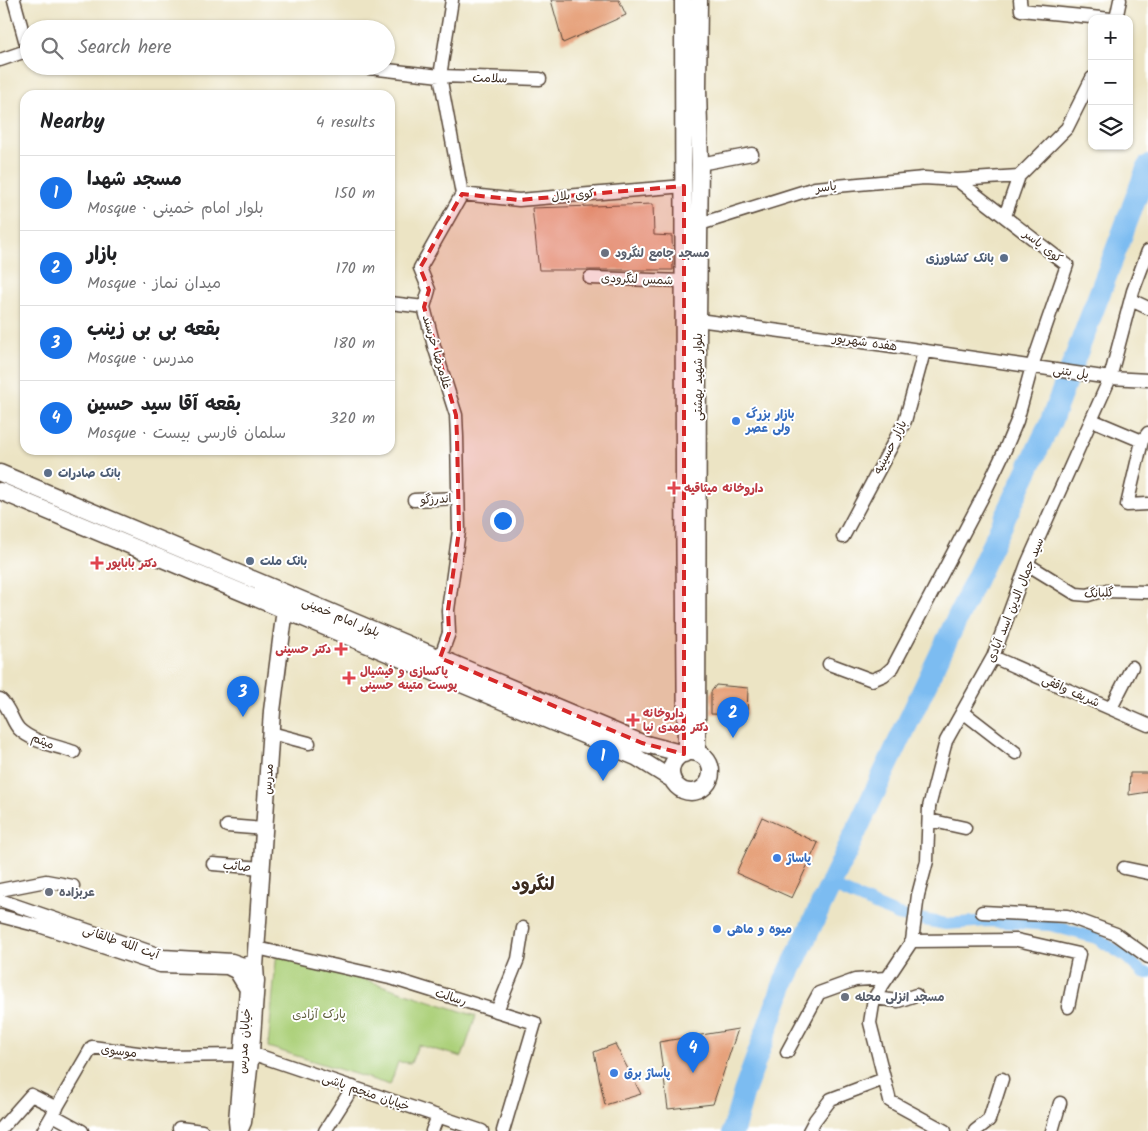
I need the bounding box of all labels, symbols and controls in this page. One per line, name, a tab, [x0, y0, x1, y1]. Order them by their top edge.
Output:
map controls	[1088, 15, 1133, 150]
button: +	[1088, 15, 1133, 60]
search box	[20, 20, 395, 75]
text: Search here	[78, 33, 172, 63]
icon: search	[38, 34, 66, 62]
button: −	[1088, 60, 1133, 105]
street label: سلامت	[472, 68, 508, 89]
button: layers	[1088, 105, 1133, 150]
text: Nearby	[40, 106, 105, 139]
text: 4 results	[316, 110, 375, 135]
text: مسجد شهدا	[87, 165, 182, 195]
street label: یاسر	[813, 177, 838, 198]
text: 1	[54, 181, 58, 206]
text: 150 m	[334, 181, 375, 206]
street label: کوی بلال	[551, 184, 596, 207]
text: Mosque · بلوار امام خمینی	[87, 196, 264, 221]
street label: کوی یاسر	[1018, 224, 1066, 268]
text: بازار	[87, 240, 117, 270]
place label: مسجد جامع لنگرود	[615, 244, 709, 263]
marker: مسجد جامع لنگرود	[599, 247, 611, 259]
place label: بانک کشاورزی	[926, 249, 994, 268]
marker: بانک کشاورزی	[998, 252, 1010, 264]
text: 2	[51, 256, 61, 281]
text: 170 m	[335, 256, 375, 281]
street label: شمس لنگرودی	[601, 269, 673, 290]
text: Mosque · میدان نماز	[87, 271, 221, 296]
street label: غلامرضا خرسند	[417, 313, 456, 392]
text: بقعه بی بی زینب	[87, 315, 220, 345]
street label: هفده شهریور	[830, 328, 899, 356]
text: 3	[52, 331, 60, 356]
text: 180 m	[333, 331, 375, 356]
street label: بلوار شهید بهشتی	[689, 333, 708, 421]
text: Mosque · مدرس	[87, 346, 194, 371]
street label: پل بتنی	[1052, 361, 1090, 384]
text: بقعه آقا سید حسین	[87, 390, 241, 420]
place label: بازار بزرگ ولی عصر	[745, 405, 795, 438]
text: 4	[52, 406, 60, 431]
text: 320 m	[329, 406, 375, 431]
marker: بازار بزرگ ولی عصر	[730, 415, 742, 427]
street label: بازار حسینیه	[869, 417, 912, 478]
text: Mosque · سلمان فارسی بیست	[87, 421, 286, 446]
place label: بانک صادرات	[58, 464, 121, 483]
marker: بانک صادرات	[42, 467, 54, 479]
place label: داروخانه میثاقیه	[684, 479, 764, 498]
marker: داروخانه میثاقیه	[668, 482, 680, 494]
street label: اندرزگو	[419, 489, 452, 510]
your location	[490, 508, 516, 534]
street label: سید جمال الدین اسد آبادی	[982, 535, 1049, 666]
place label: بانک ملت	[260, 552, 307, 571]
place label: دکتر باباپور	[106, 554, 157, 573]
marker: بانک ملت	[244, 555, 256, 567]
marker: دکتر باباپور	[91, 557, 103, 569]
street label: گلبانگ	[1084, 583, 1114, 604]
street label: بلوار امام خمینی	[299, 592, 383, 642]
place label: دکتر حسینی	[275, 640, 331, 659]
marker: دکتر حسینی	[335, 643, 347, 655]
place label: پاکسازی و فیشیال پوست متینه حسینی	[360, 662, 458, 695]
street label: شریف واقفی	[1039, 670, 1103, 713]
marker: پاکسازی و فیشیال پوست متینه حسینی	[342, 671, 356, 685]
pin: 3	[227, 676, 259, 717]
pin: 2	[717, 697, 749, 738]
place label: داروخانه دکتر مهدی نیا	[643, 704, 709, 737]
marker: داروخانه دکتر مهدی نیا	[627, 714, 639, 726]
street label: میثم	[28, 728, 57, 755]
pin: 1	[587, 740, 619, 781]
street label: مدرس	[258, 763, 279, 795]
place label: پاساژ	[786, 849, 811, 868]
marker: پاساژ	[771, 852, 783, 864]
street label: صائب	[222, 856, 252, 877]
district label: لنگرود	[511, 871, 555, 900]
place label: عربزاده	[59, 883, 95, 902]
marker: عربزاده	[43, 886, 55, 898]
place label: میوه و ماهی	[727, 920, 792, 939]
street label: آیت الله طالقانی	[80, 921, 163, 965]
marker: میوه و ماهی	[711, 923, 723, 935]
street label: رسالت	[433, 984, 469, 1011]
place label: مسجد انزلی محله	[855, 988, 944, 1007]
marker: مسجد انزلی محله	[839, 991, 851, 1003]
park label: پارک آزادی	[292, 1005, 346, 1024]
street label: خیابان مدرس	[233, 1008, 256, 1074]
pin: 4	[677, 1032, 709, 1073]
street label: موسوی	[100, 1040, 138, 1063]
place label: پاساژ برق	[624, 1064, 671, 1083]
marker: پاساژ برق	[608, 1067, 620, 1079]
street label: خیابان منجم باشی	[320, 1069, 412, 1116]

